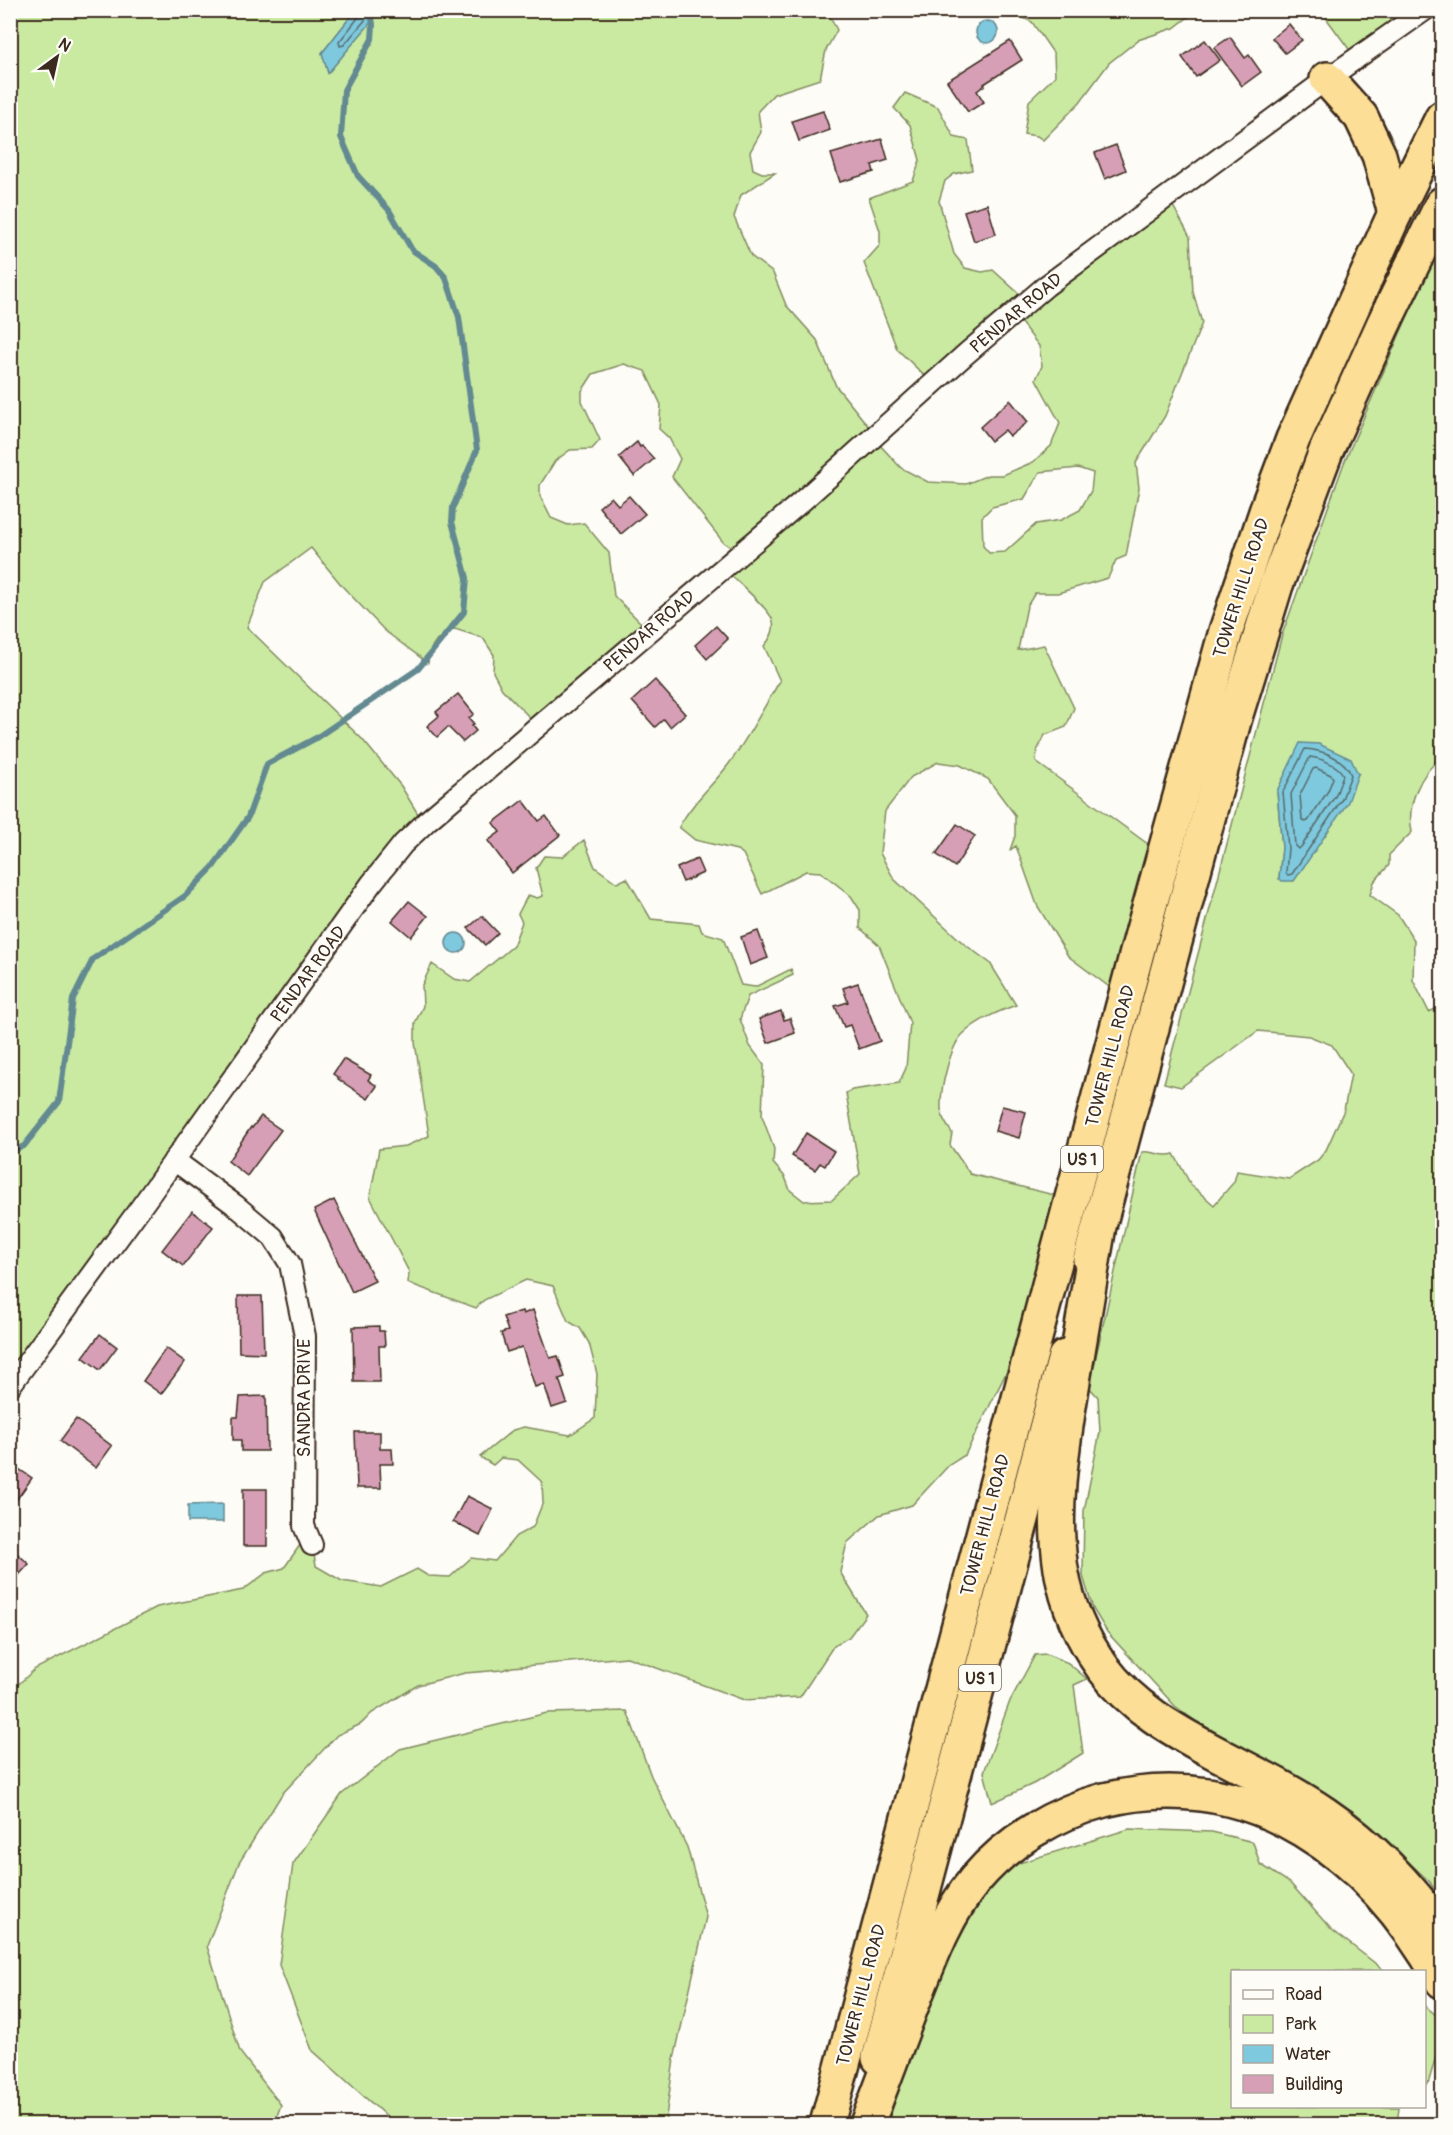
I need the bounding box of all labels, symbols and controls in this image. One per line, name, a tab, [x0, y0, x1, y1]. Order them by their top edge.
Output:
north arrow	[27, 27, 87, 87]
text: N	[55, 34, 75, 57]
street label: PENDAR ROAD	[965, 268, 1067, 359]
street label: TOWER HILL ROAD	[1208, 515, 1275, 661]
street label: PENDAR ROAD	[599, 585, 700, 677]
street label: PENDAR ROAD	[266, 921, 351, 1027]
street label: TOWER HILL ROAD	[1080, 983, 1140, 1130]
road number: US 1	[1061, 1146, 1103, 1172]
street label: SANDRA DRIVE	[293, 1339, 316, 1457]
street label: TOWER HILL ROAD	[955, 1452, 1015, 1599]
road number: US 1	[959, 1665, 1001, 1691]
street label: TOWER HILL ROAD	[831, 1922, 891, 2069]
legend	[1231, 1970, 1426, 2108]
text: Road	[1285, 1983, 1322, 2006]
text: Park	[1285, 2013, 1317, 2036]
text: Water	[1285, 2043, 1331, 2066]
text: Building	[1285, 2073, 1343, 2096]

